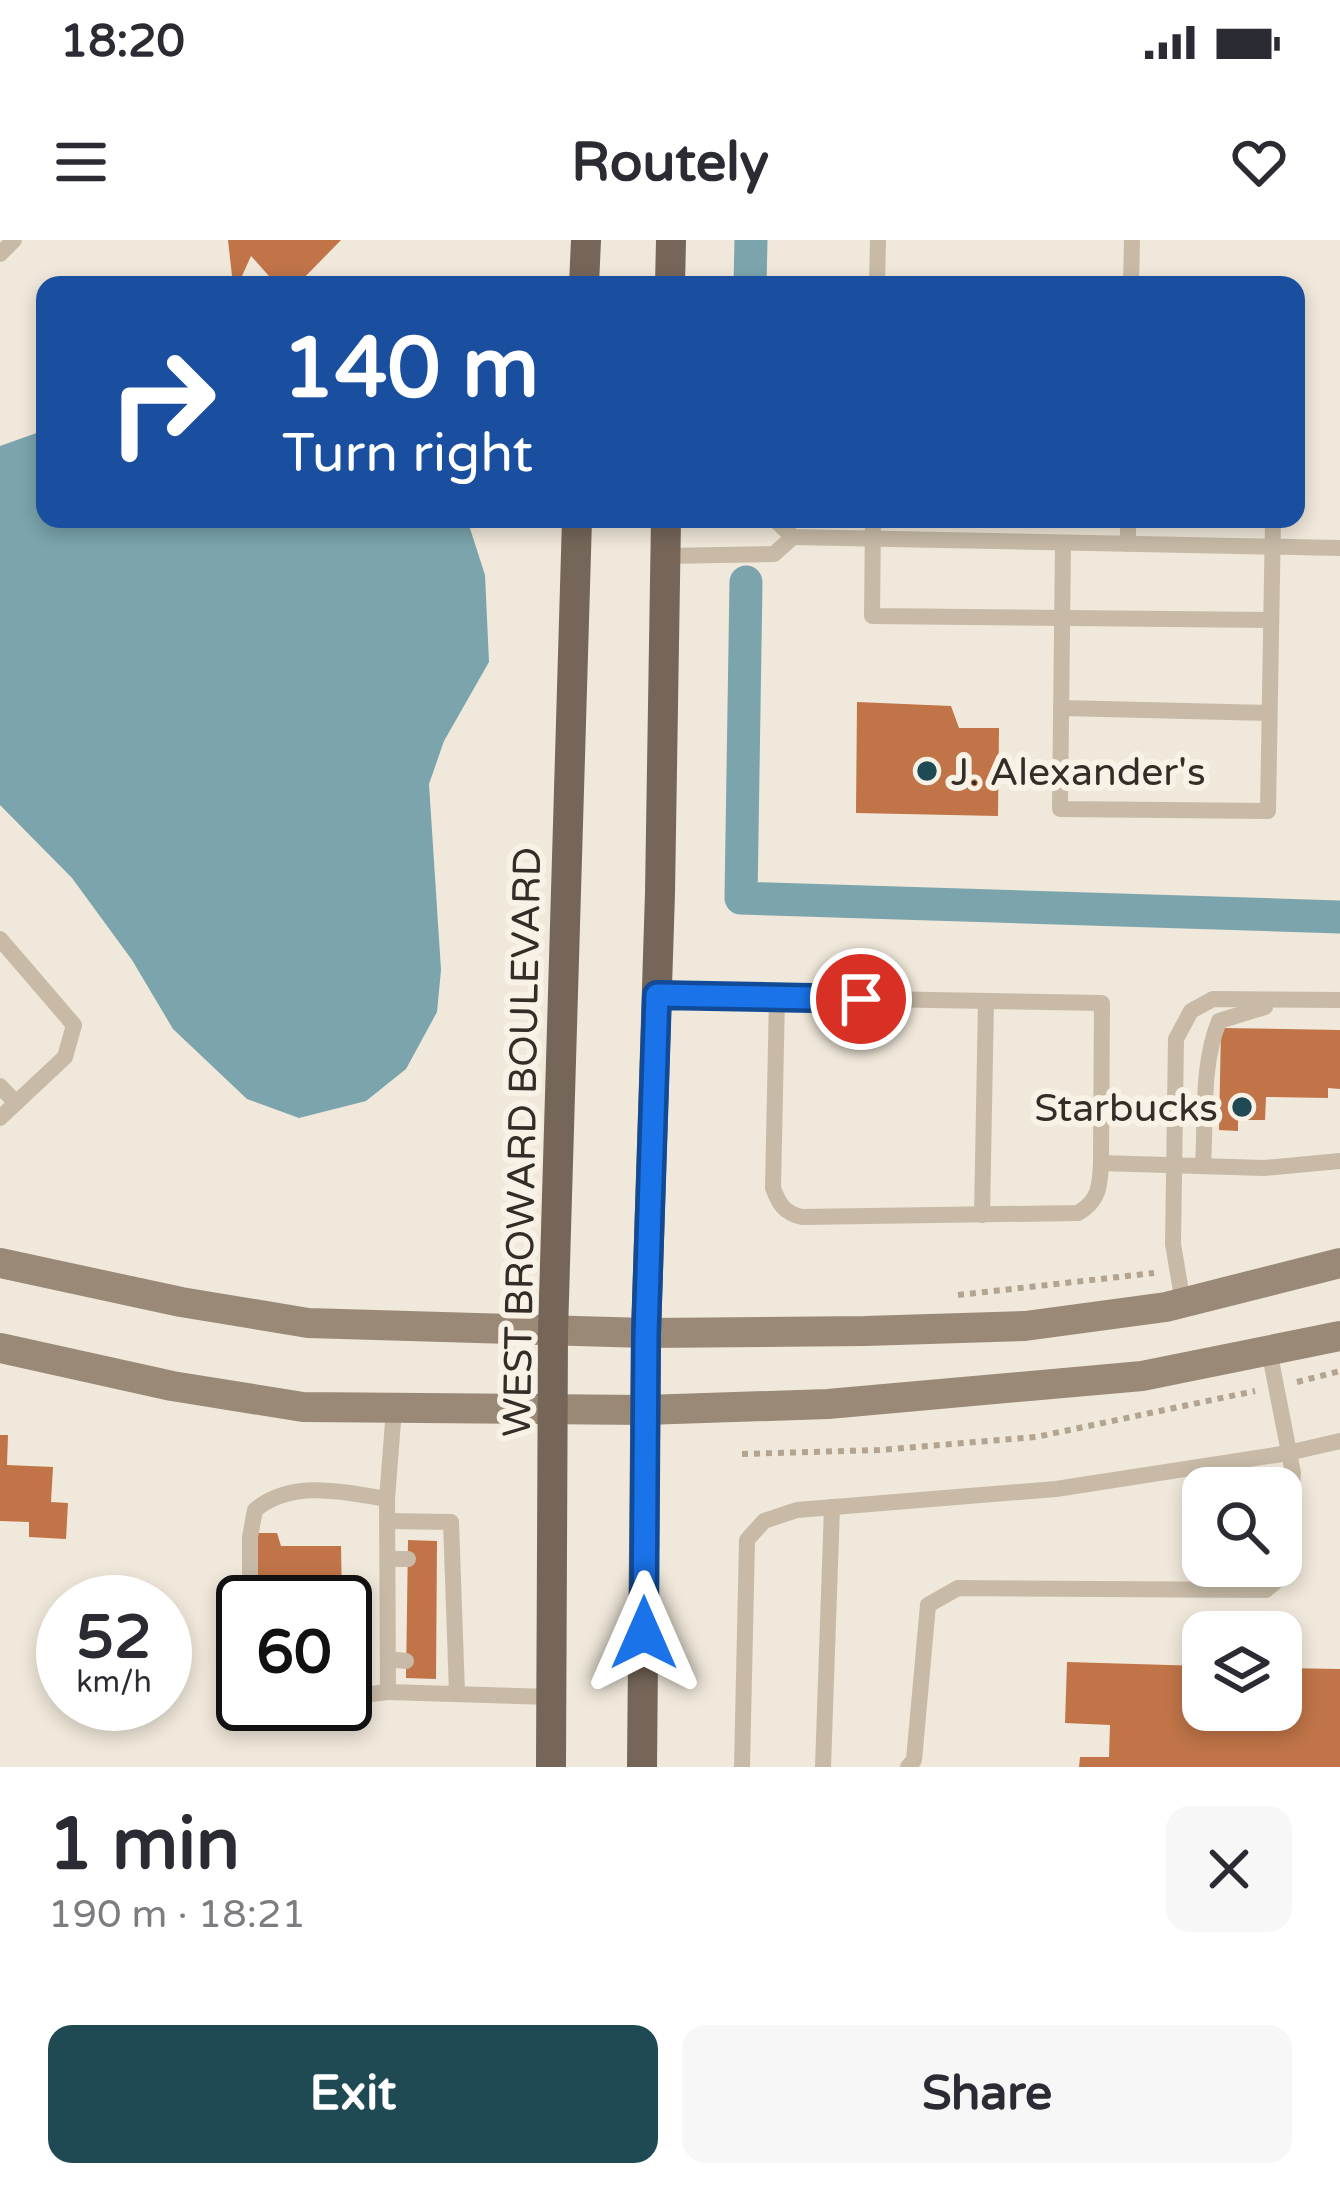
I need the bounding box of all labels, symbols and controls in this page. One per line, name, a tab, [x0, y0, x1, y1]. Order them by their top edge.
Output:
text: 18:20	[60, 15, 185, 69]
icon: menu	[48, 129, 114, 195]
icon: heart	[1226, 129, 1292, 195]
text: Routely	[571, 130, 769, 195]
text: 140 m	[282, 319, 539, 420]
icon: right	[84, 324, 240, 480]
text: Turn right	[282, 421, 533, 486]
place label: J. Alexander's	[951, 749, 1206, 796]
marker: J. Alexander's	[914, 758, 940, 784]
street label: WEST BROWARD BOULEVARD	[494, 847, 551, 1437]
pin	[810, 948, 912, 1050]
icon: arrive	[828, 966, 894, 1032]
place label: Starbucks	[1034, 1085, 1218, 1132]
marker: Starbucks	[1229, 1094, 1255, 1120]
map controls	[1182, 1467, 1302, 1731]
button: search	[1182, 1467, 1302, 1587]
position arrow	[581, 1570, 707, 1696]
speed limit sign: 60	[216, 1575, 372, 1731]
text: 52	[76, 1602, 152, 1674]
button: layers	[1182, 1611, 1302, 1731]
text: km/h	[76, 1664, 152, 1701]
text: 1 min	[48, 1802, 240, 1889]
button: close	[1166, 1806, 1292, 1932]
text: 190 m · 18:21	[48, 1891, 306, 1938]
button: Exit	[48, 2025, 658, 2163]
button: Share	[682, 2025, 1292, 2163]

